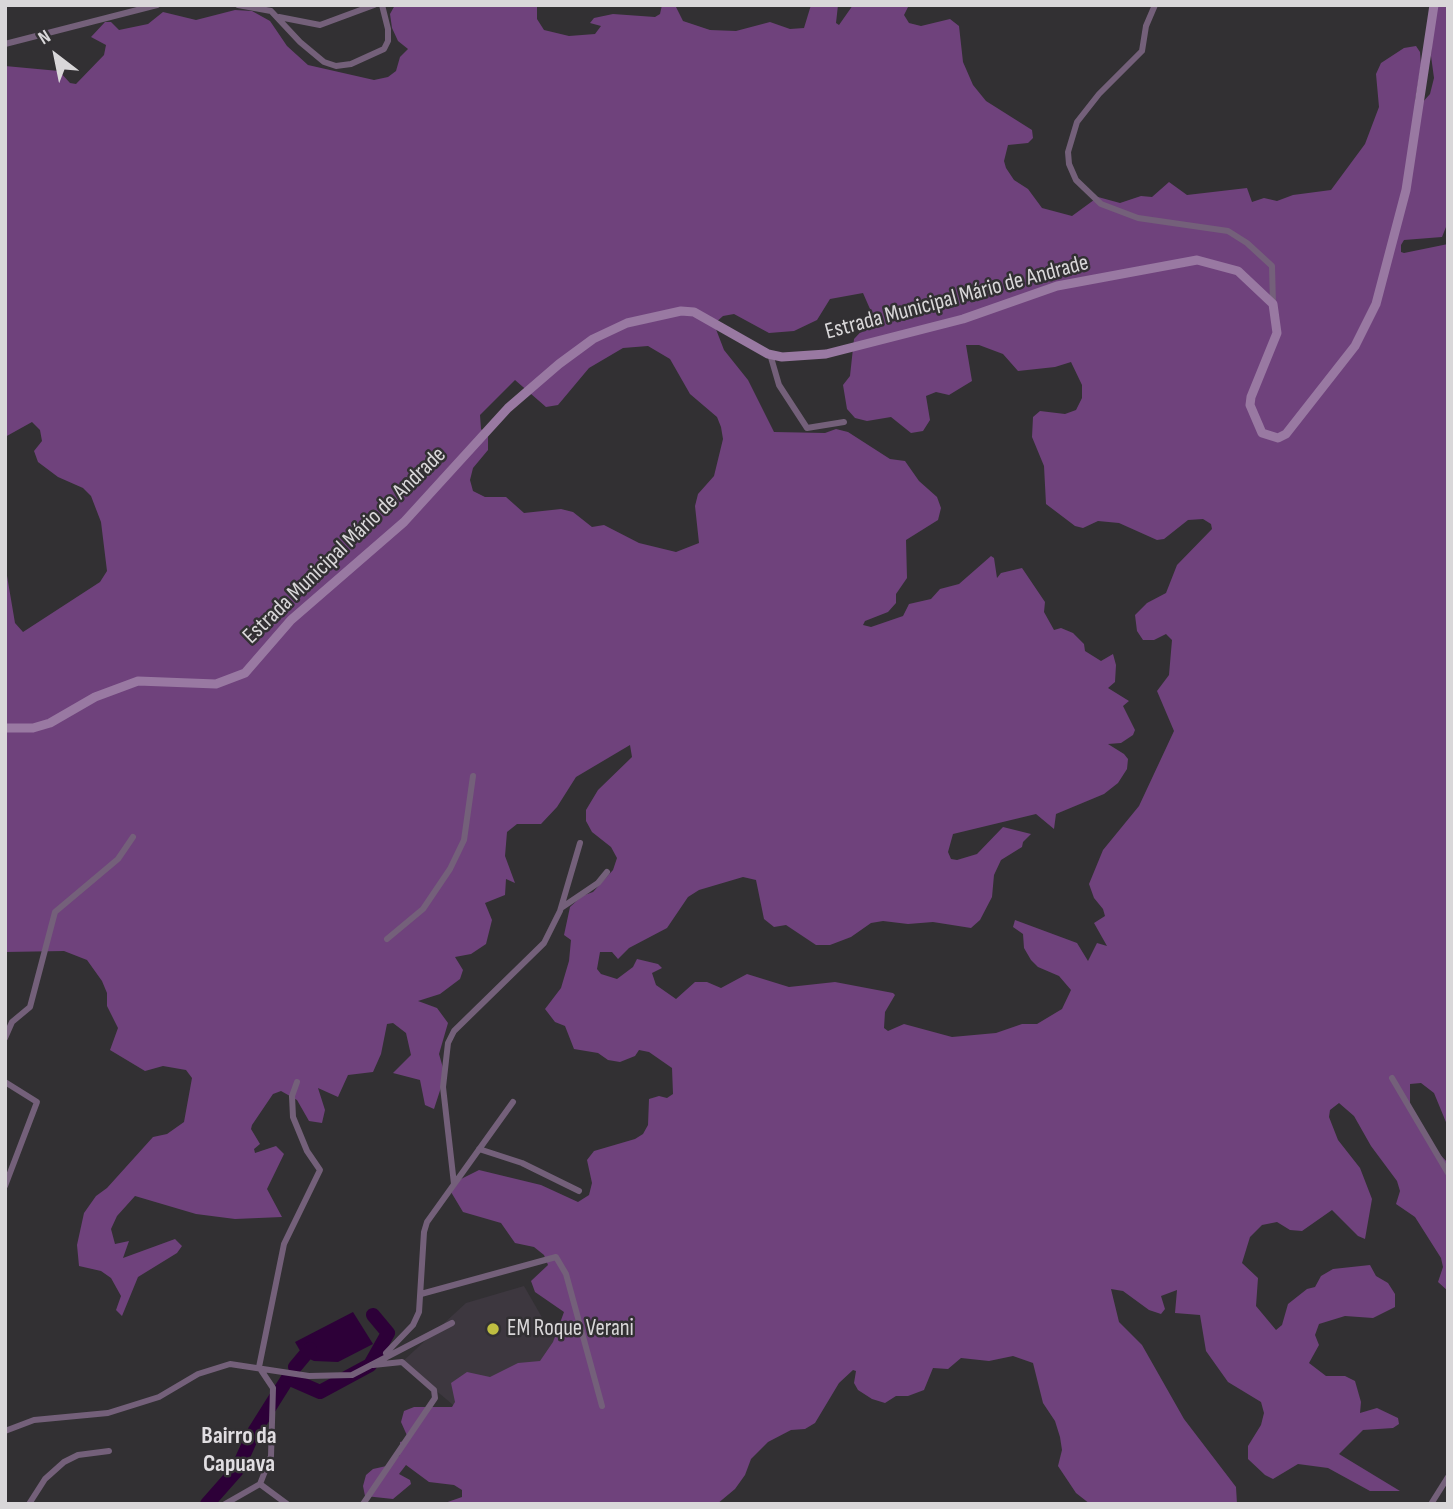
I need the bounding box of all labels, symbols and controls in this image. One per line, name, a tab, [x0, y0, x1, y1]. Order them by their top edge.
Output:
north arrow	[21, 21, 91, 91]
text: N	[34, 25, 55, 50]
street label: Estrada Municipal Mário de Andrade	[822, 249, 1092, 347]
street label: Estrada Municipal Mário de Andrade	[238, 442, 452, 650]
place label: EM Roque Verani	[507, 1315, 634, 1343]
marker: EM Roque Verani	[485, 1321, 501, 1337]
district label: Bairro da Capuava	[201, 1423, 277, 1479]

